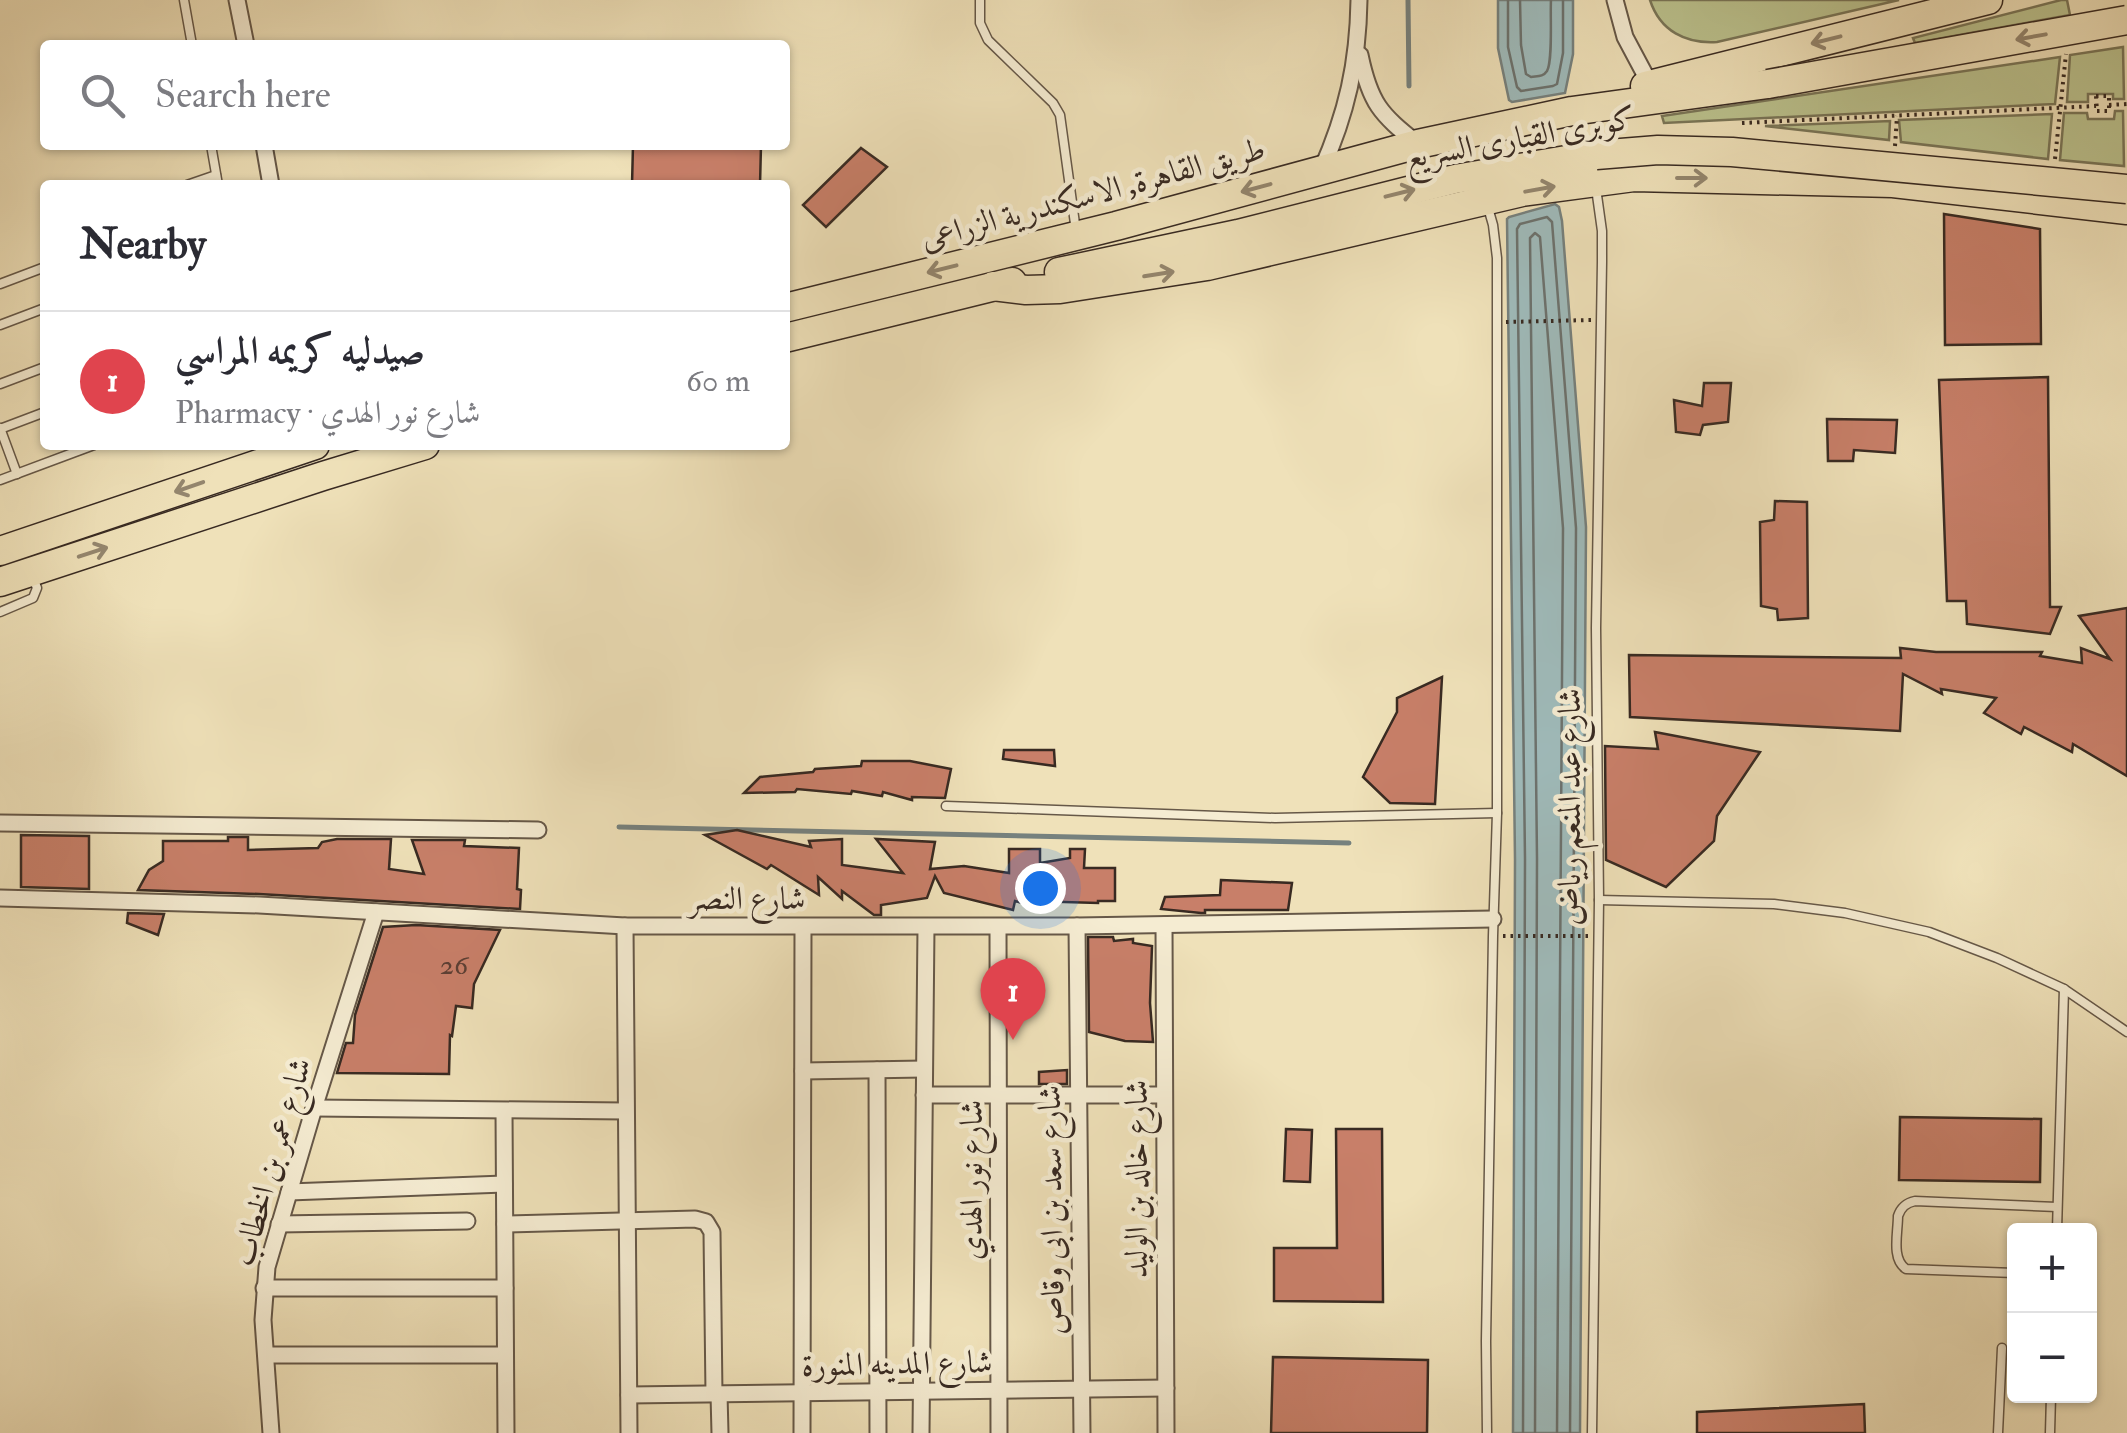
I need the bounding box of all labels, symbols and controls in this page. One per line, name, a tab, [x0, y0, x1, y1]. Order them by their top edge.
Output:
one-way arrow	[2015, 28, 2048, 47]
one-way arrow	[1811, 32, 1842, 51]
search box	[40, 40, 790, 150]
icon: search	[75, 68, 130, 123]
text: Search here	[155, 71, 331, 119]
street label: كوبرى القبارى السريع	[1402, 98, 1640, 186]
street label: طريق القاهرة, الاسكندرية الزراعى	[916, 129, 1270, 259]
one-way arrow	[1674, 168, 1707, 188]
one-way arrow	[1241, 179, 1272, 198]
one-way arrow	[1523, 179, 1556, 198]
one-way arrow	[1384, 183, 1415, 202]
text: Nearby	[80, 219, 206, 271]
one-way arrow	[927, 261, 958, 280]
one-way arrow	[1143, 264, 1175, 283]
text: صيدليه كريمه المراسي	[175, 327, 425, 375]
text: 1	[107, 361, 118, 401]
text: 60 m	[686, 361, 750, 401]
text: Pharmacy · شارع نور الهدي	[175, 393, 481, 433]
one-way arrow	[174, 480, 206, 498]
one-way arrow	[76, 542, 108, 560]
street label: شارع عبد المنعم رياض	[1550, 688, 1599, 926]
your location	[1015, 863, 1066, 914]
street label: شارع النصر	[686, 879, 805, 925]
house number: 26	[440, 948, 470, 983]
pin: 1	[980, 958, 1046, 1040]
street label: شارع عمر بن الخطاب	[223, 1053, 327, 1272]
street label: شارع خالد بن الوليد	[1117, 1080, 1163, 1278]
street label: شارع سعد بن ابى وقاص	[1030, 1084, 1080, 1335]
street label: شارع نور الهدي	[952, 1100, 998, 1260]
map controls	[2007, 1223, 2097, 1403]
button: +	[2007, 1223, 2097, 1313]
button: −	[2007, 1313, 2097, 1403]
street label: شارع المدينه المنورة	[801, 1342, 993, 1392]

